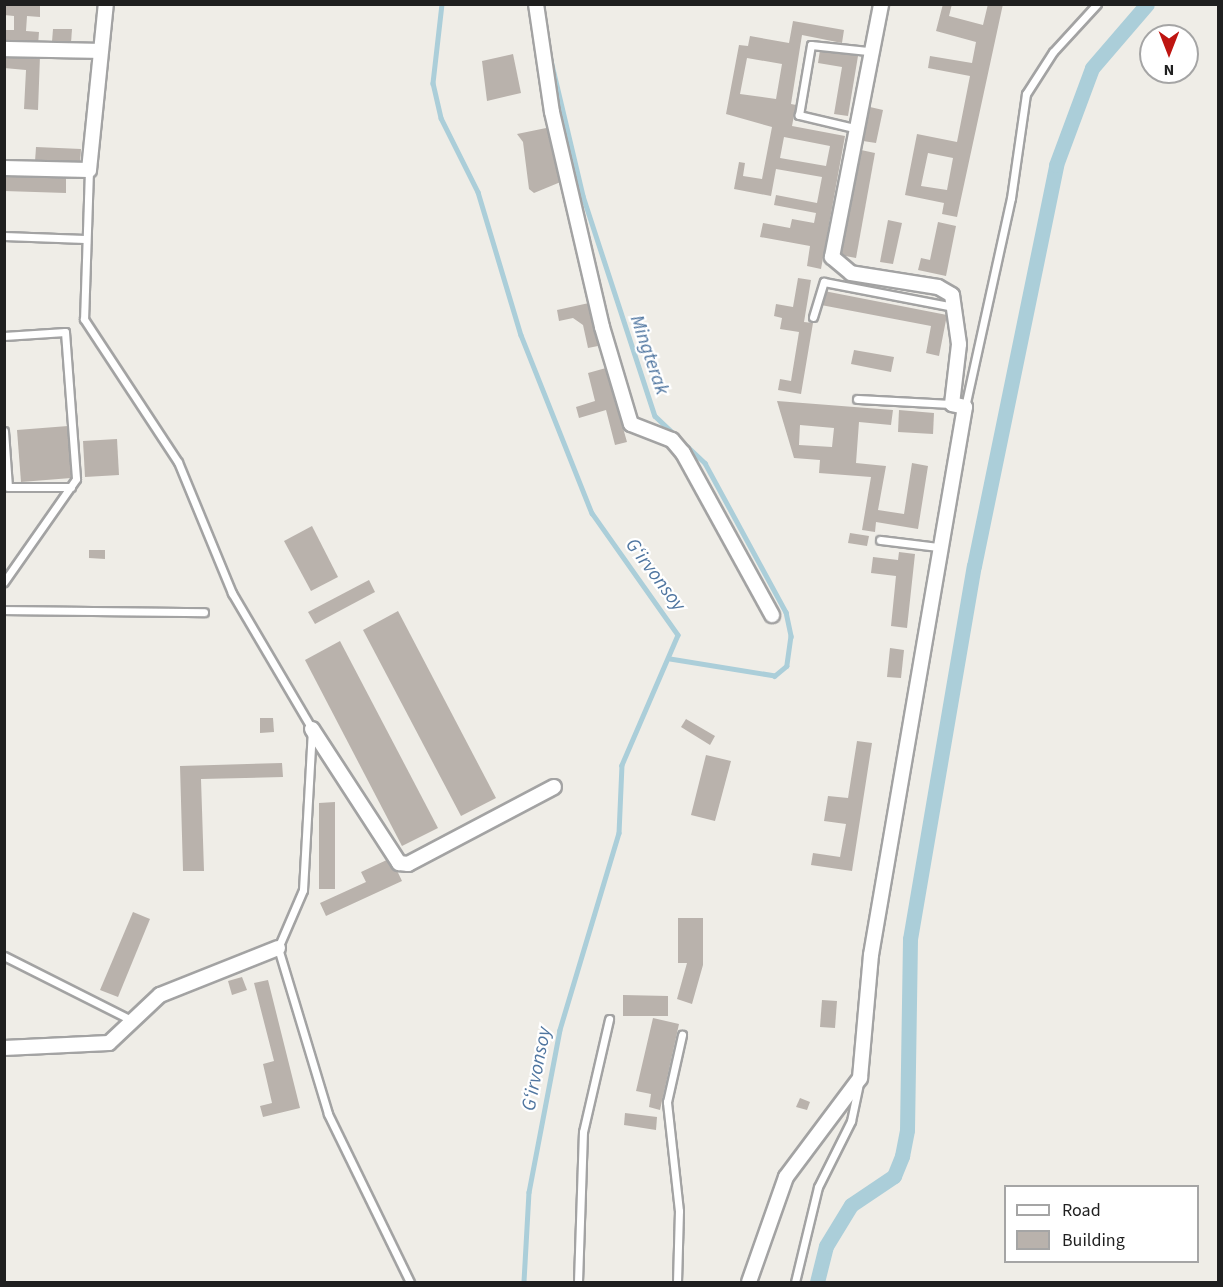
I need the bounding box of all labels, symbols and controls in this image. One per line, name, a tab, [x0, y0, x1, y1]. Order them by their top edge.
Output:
north arrow	[1139, 24, 1199, 84]
text: N	[1164, 59, 1174, 81]
water label: Mingterak	[624, 312, 674, 398]
water label: G‘irvonsoy	[620, 534, 690, 616]
water label: G‘irvonsoy	[517, 1025, 557, 1113]
legend	[1004, 1185, 1199, 1263]
text: Road	[1062, 1198, 1101, 1223]
text: Building	[1062, 1228, 1125, 1253]

